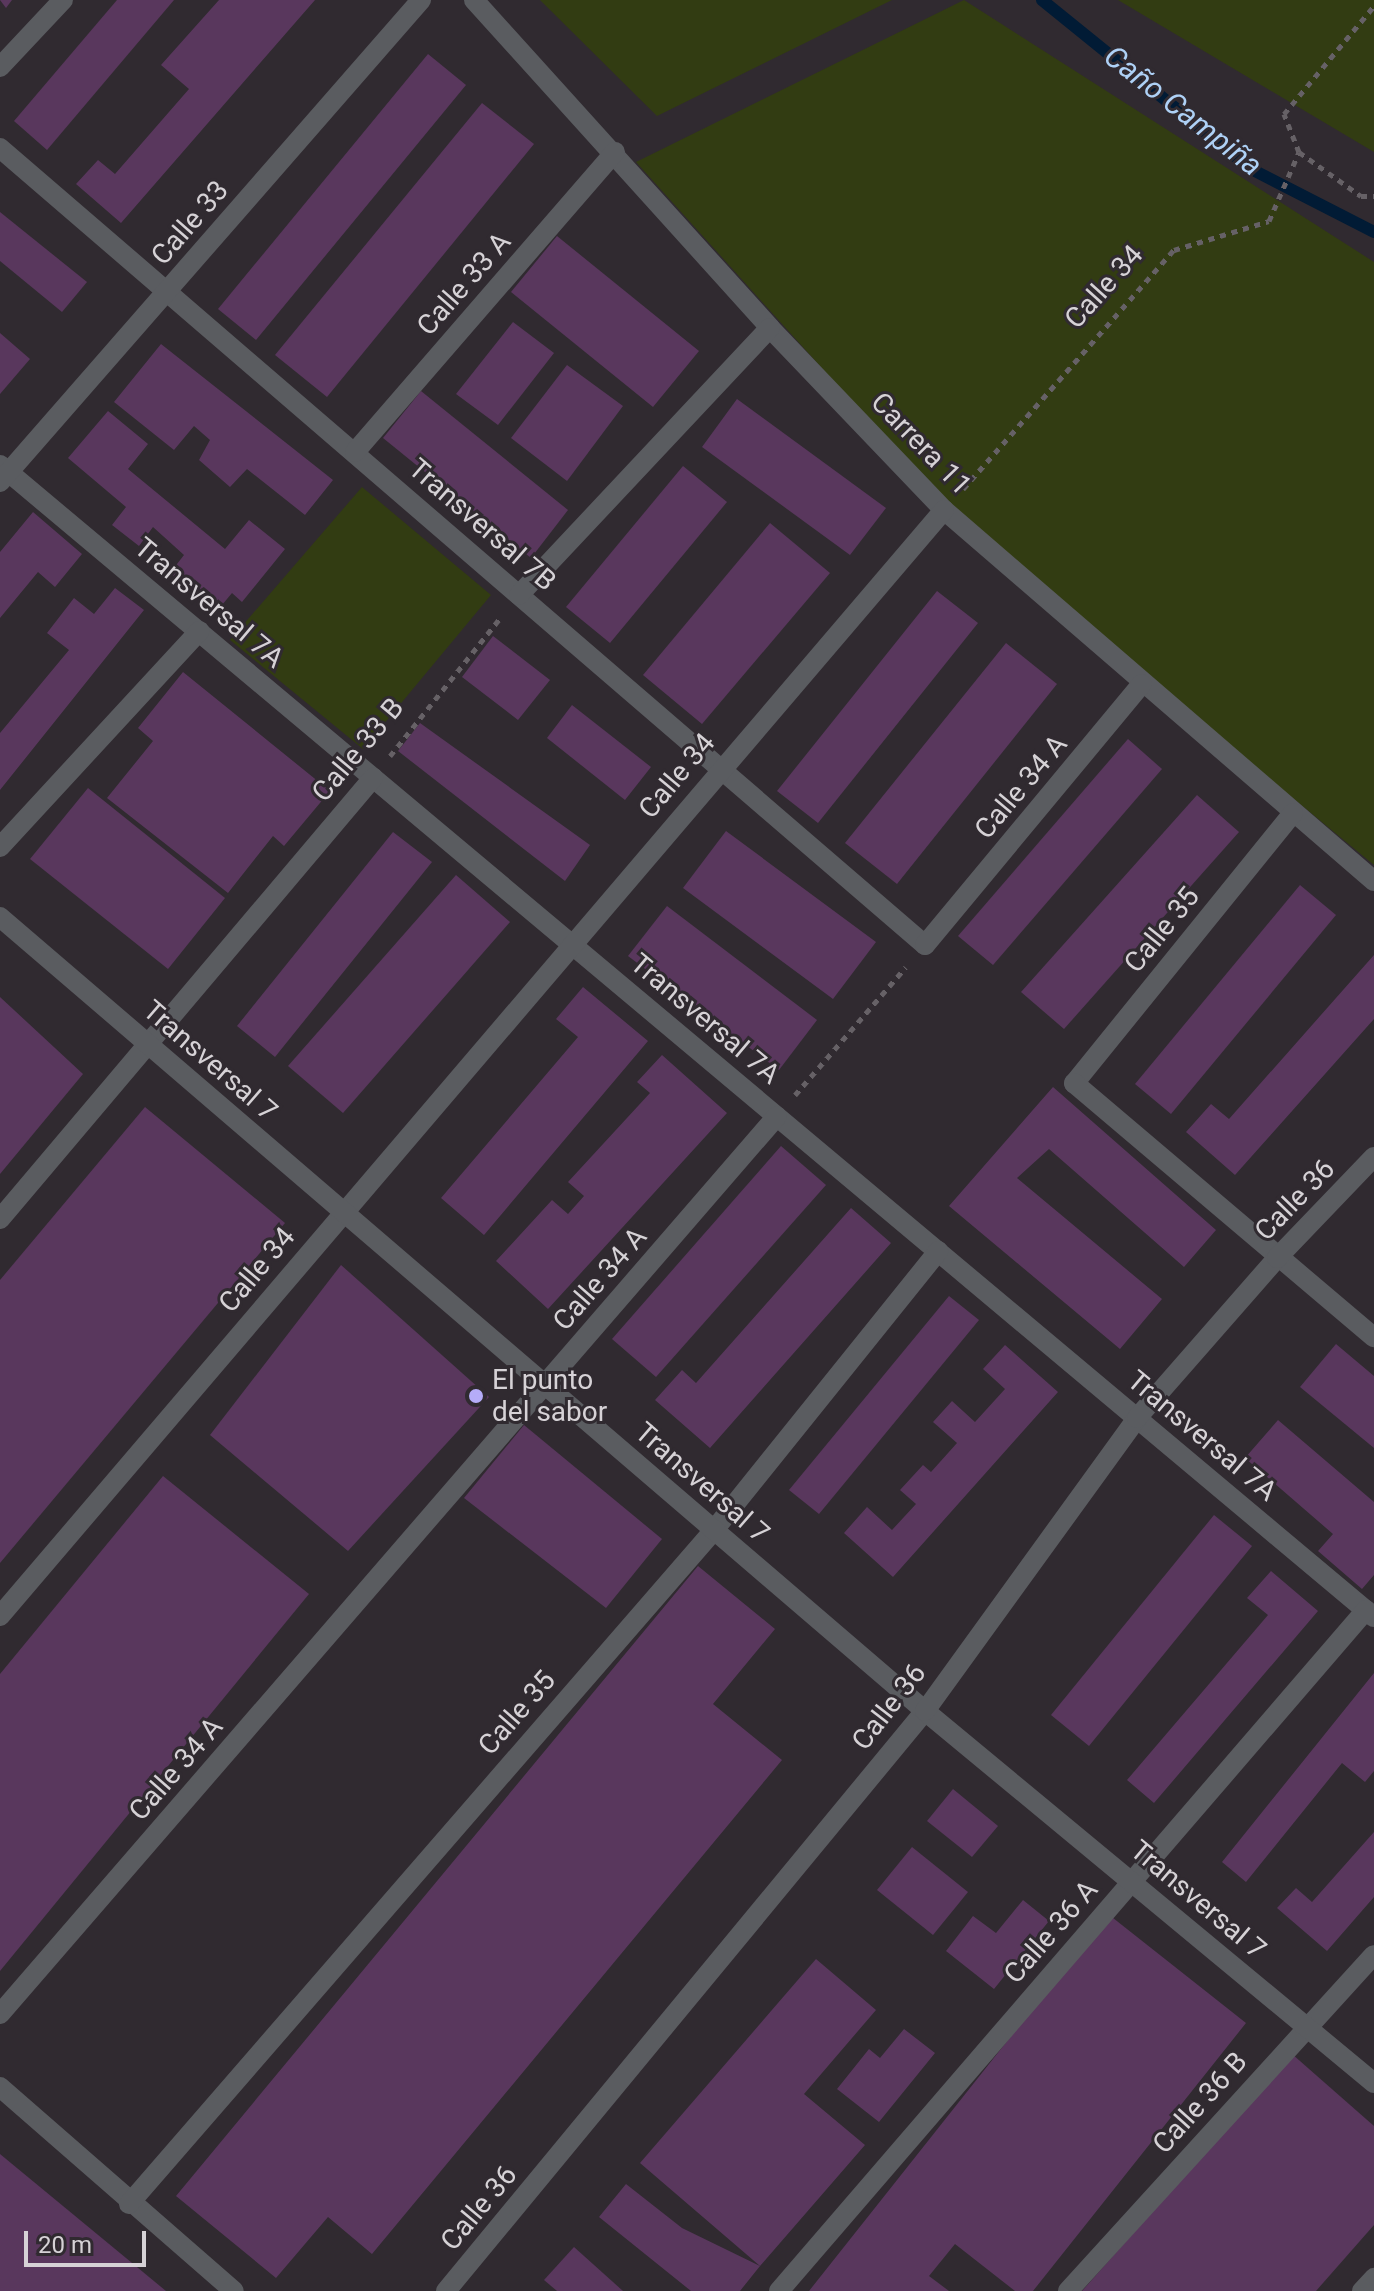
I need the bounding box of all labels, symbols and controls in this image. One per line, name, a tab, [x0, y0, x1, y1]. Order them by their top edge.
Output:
water label: Caño Campiña	[1097, 38, 1269, 184]
street label: Calle 33	[144, 174, 236, 272]
street label: Calle 33 A	[410, 226, 518, 342]
street label: Calle 34	[1058, 238, 1150, 336]
street label: Carrera 11	[864, 386, 978, 502]
street label: Transversal 7B	[402, 452, 562, 598]
street label: Transversal 7A	[127, 531, 291, 675]
street label: Calle 33 B	[305, 691, 411, 809]
street label: Calle 34	[632, 727, 722, 825]
street label: Calle 34 A	[968, 728, 1074, 846]
street label: Calle 35	[1117, 880, 1207, 980]
street label: Transversal 7A	[623, 947, 787, 1091]
street label: Transversal 7	[136, 994, 284, 1128]
street label: Calle 36	[1248, 1152, 1342, 1248]
street label: Calle 34	[212, 1221, 302, 1319]
street label: Calle 34 A	[546, 1221, 654, 1337]
place label: El punto del sabor	[492, 1363, 607, 1429]
street label: Transversal 7A	[1120, 1364, 1284, 1508]
marker: El punto del sabor	[467, 1387, 485, 1405]
street label: Transversal 7	[628, 1416, 776, 1550]
street label: Calle 36	[845, 1657, 933, 1757]
street label: Calle 35	[471, 1664, 563, 1762]
street label: Calle 34 A	[122, 1711, 230, 1827]
street label: Transversal 7	[1123, 1834, 1273, 1966]
street label: Calle 36 A	[997, 1874, 1105, 1990]
street label: Calle 36 B	[1146, 2045, 1254, 2161]
street label: Calle 36	[434, 2159, 524, 2257]
scale bar	[28, 2215, 150, 2265]
text: 20 m	[38, 2231, 92, 2259]

